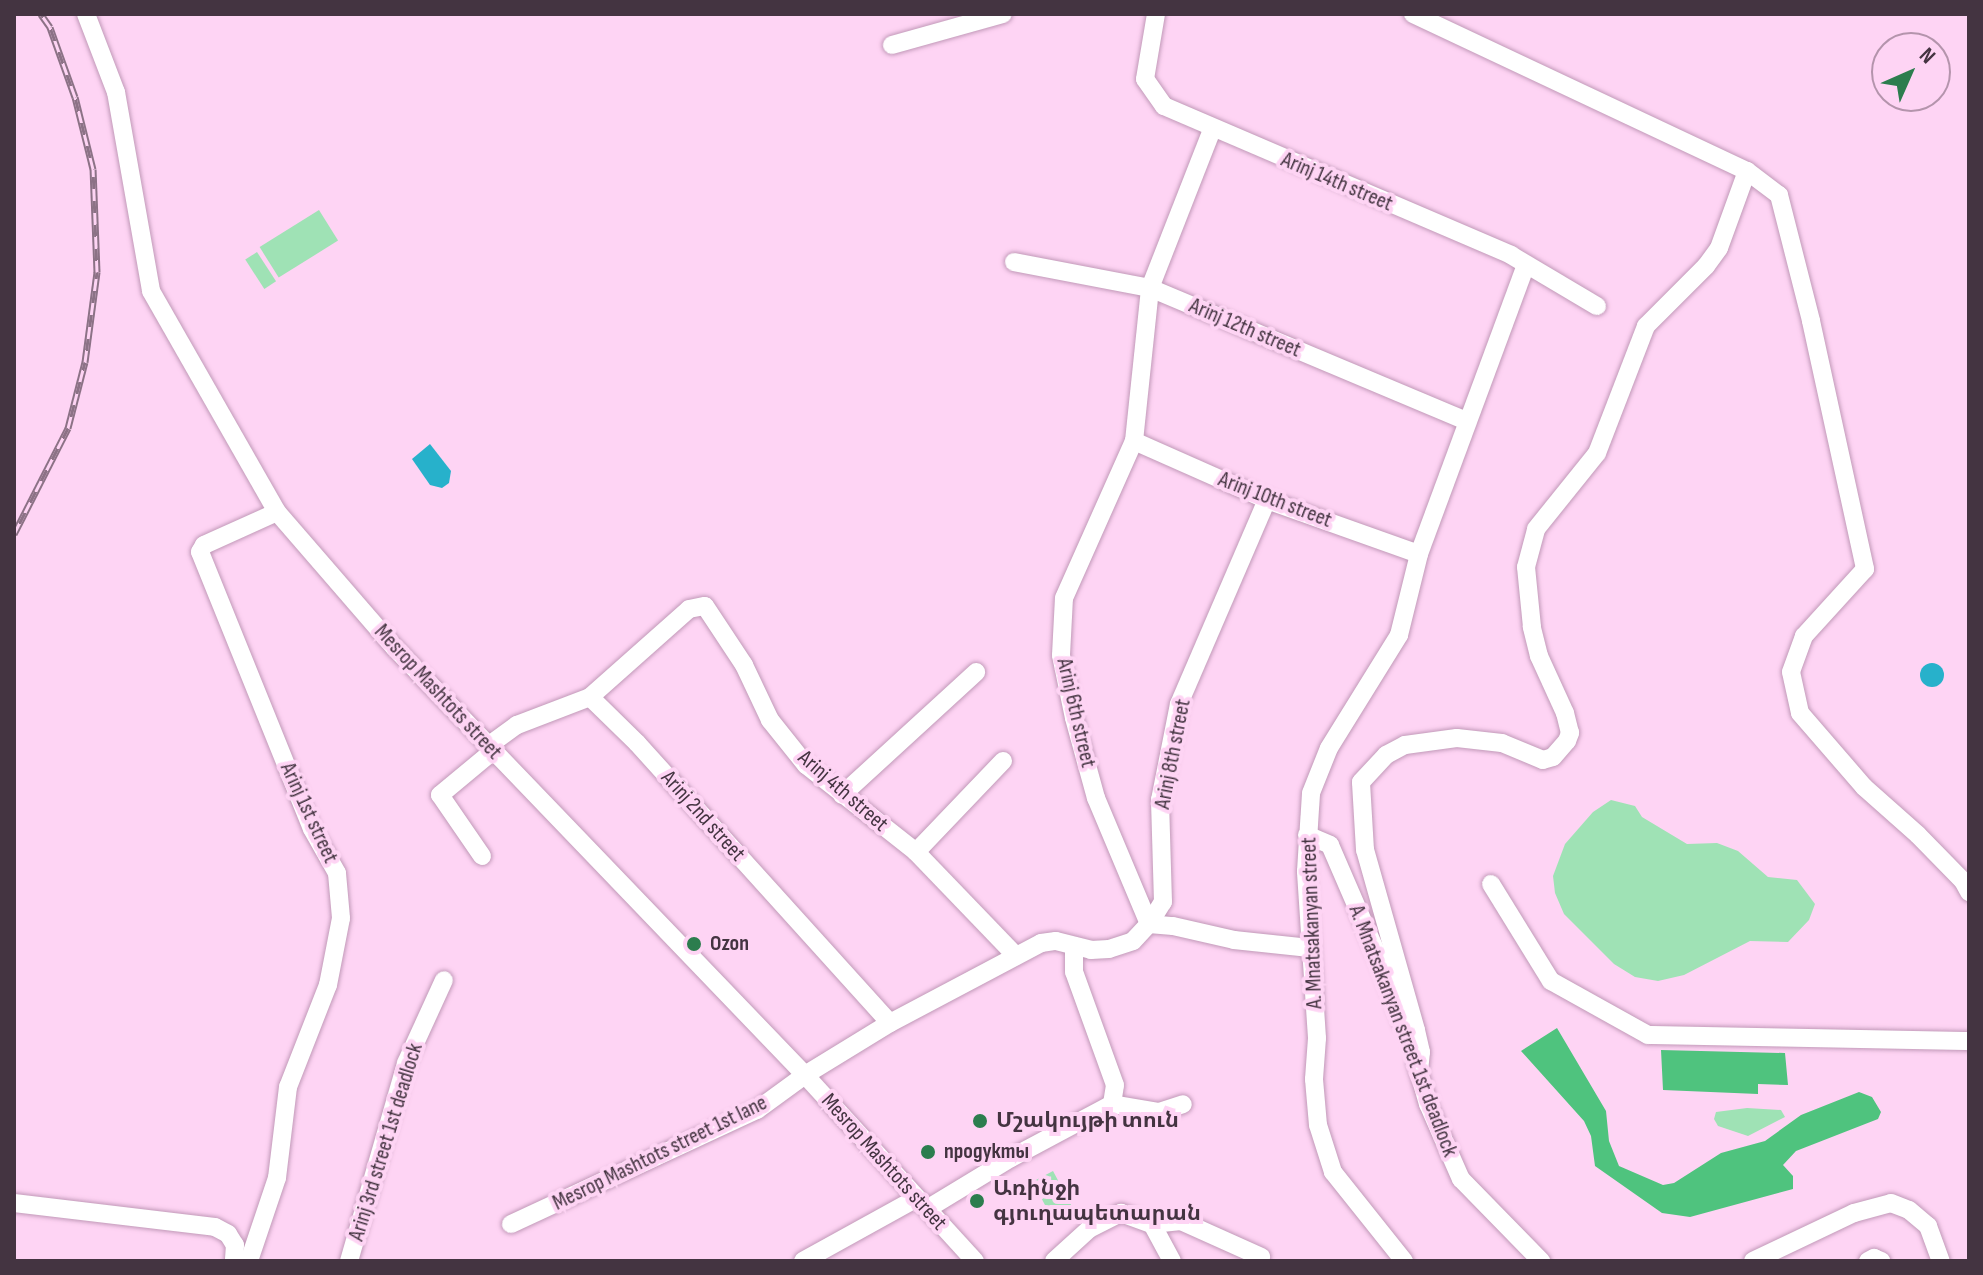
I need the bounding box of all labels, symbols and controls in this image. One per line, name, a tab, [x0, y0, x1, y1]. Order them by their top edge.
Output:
north arrow	[1871, 32, 1951, 112]
text: N	[1913, 42, 1941, 70]
street label: Arinj 14th street	[1277, 147, 1397, 217]
street label: Arinj 12th street	[1185, 293, 1305, 363]
street label: Arinj 10th street	[1215, 466, 1335, 534]
street label: Mesrop Mashtots street	[369, 619, 507, 765]
street label: Arinj 6th street	[1051, 656, 1101, 770]
street label: Arinj 8th street	[1149, 697, 1197, 811]
street label: Arinj 4th street	[793, 745, 893, 837]
street label: Arinj 1st street	[274, 759, 344, 867]
street label: Arinj 2nd street	[655, 765, 751, 867]
street label: A. Mnatsakanyan street	[1296, 837, 1328, 1009]
street label: A. Mnatsakanyan street 1st deadlock	[1343, 902, 1463, 1160]
place label: Ozon	[710, 931, 749, 957]
marker: Ozon	[685, 935, 703, 953]
street label: Arinj 3rd street 1st deadlock	[343, 1040, 429, 1244]
street label: Mesrop Mashtots street	[816, 1088, 952, 1236]
street label: Mesrop Mashtots street 1st lane	[549, 1090, 771, 1216]
place label: Մշակույթի տուն	[996, 1108, 1179, 1134]
marker: Մշակույթի տուն	[971, 1112, 989, 1130]
place label: продукты	[944, 1139, 1029, 1165]
marker: продукты	[919, 1143, 937, 1161]
place label: Առինջի գյուղապետարան	[993, 1175, 1201, 1226]
marker: Առինջի գյուղապետարան	[968, 1192, 986, 1210]

